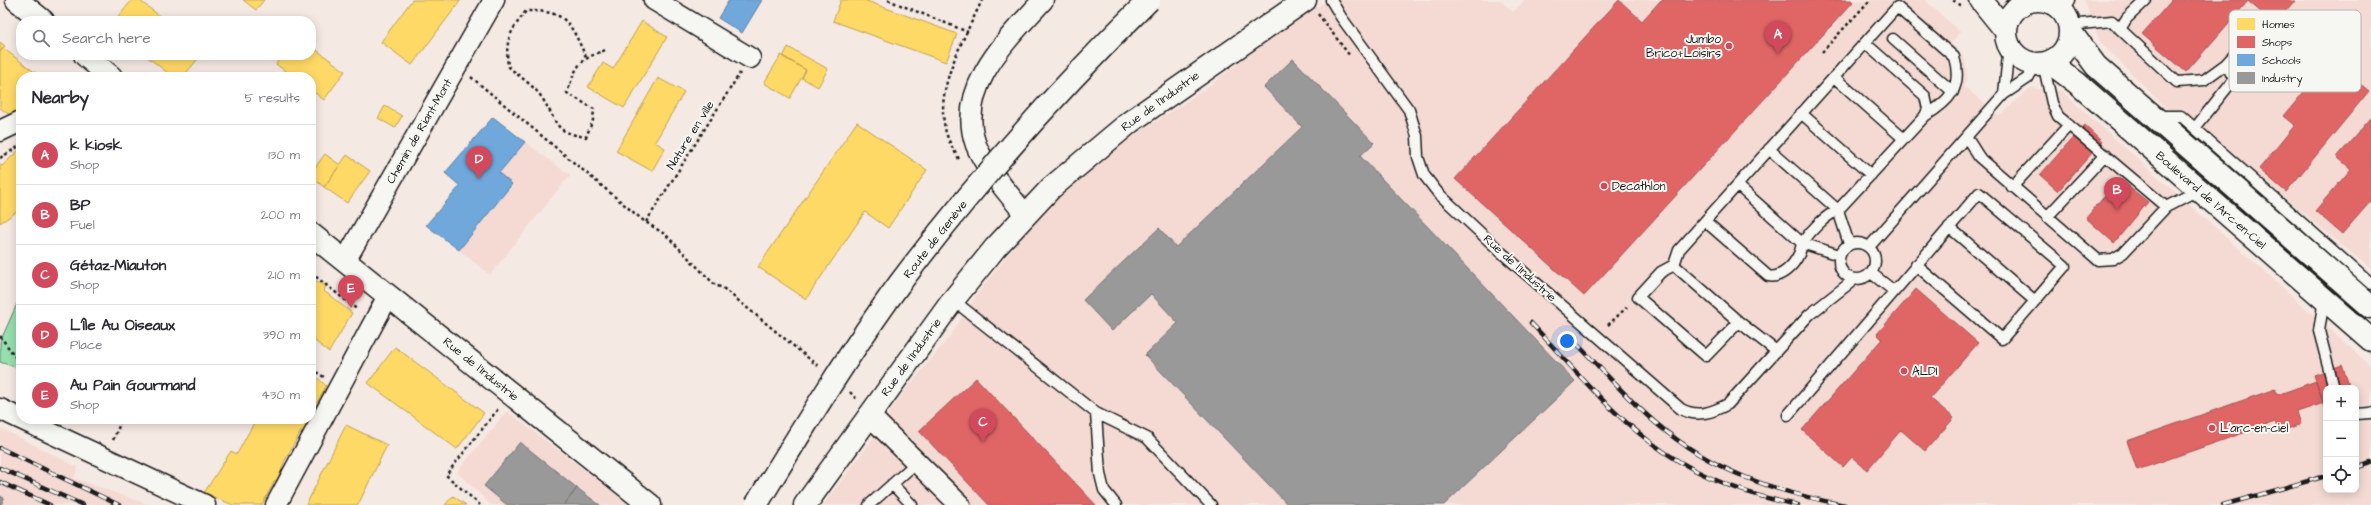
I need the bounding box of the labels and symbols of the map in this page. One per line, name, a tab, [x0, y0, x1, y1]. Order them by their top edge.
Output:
legend	[2229, 10, 2361, 92]
text: Homes	[2262, 17, 2295, 32]
pin: A	[1765, 21, 1791, 54]
place label: Jumbo Brico+Loisirs	[1646, 31, 1721, 62]
text: Shops	[2262, 35, 2293, 50]
marker: Jumbo Brico+Loisirs	[1724, 41, 1734, 51]
text: Schools	[2262, 53, 2302, 68]
street label: Rue de l'Industrie	[1118, 67, 1203, 136]
text: Industry	[2262, 71, 2302, 87]
street label: Chemin de Riant-Mont	[382, 75, 457, 187]
street label: Nature en ville	[663, 97, 719, 173]
pin: D	[466, 146, 492, 179]
street label: Boulevard de l'Arc-en-Ciel	[2152, 148, 2270, 253]
pin: B	[2104, 177, 2130, 210]
place label: Decathlon	[1612, 178, 1665, 195]
marker: Decathlon	[1599, 181, 1609, 191]
street label: Route de Genève	[899, 196, 972, 282]
street label: Rue de l'Industrie	[1479, 231, 1560, 306]
pin: E	[338, 275, 364, 308]
street label: Rue de l'Industrie	[877, 314, 946, 400]
your location	[1557, 331, 1577, 351]
street label: Rue de l'Industrie	[439, 333, 523, 406]
place label: ALDI	[1912, 363, 1938, 380]
marker: ALDI	[1899, 366, 1909, 376]
pin: C	[970, 409, 996, 442]
place label: L'arc-en-ciel	[2220, 420, 2288, 437]
marker: L'arc-en-ciel	[2207, 423, 2217, 433]

